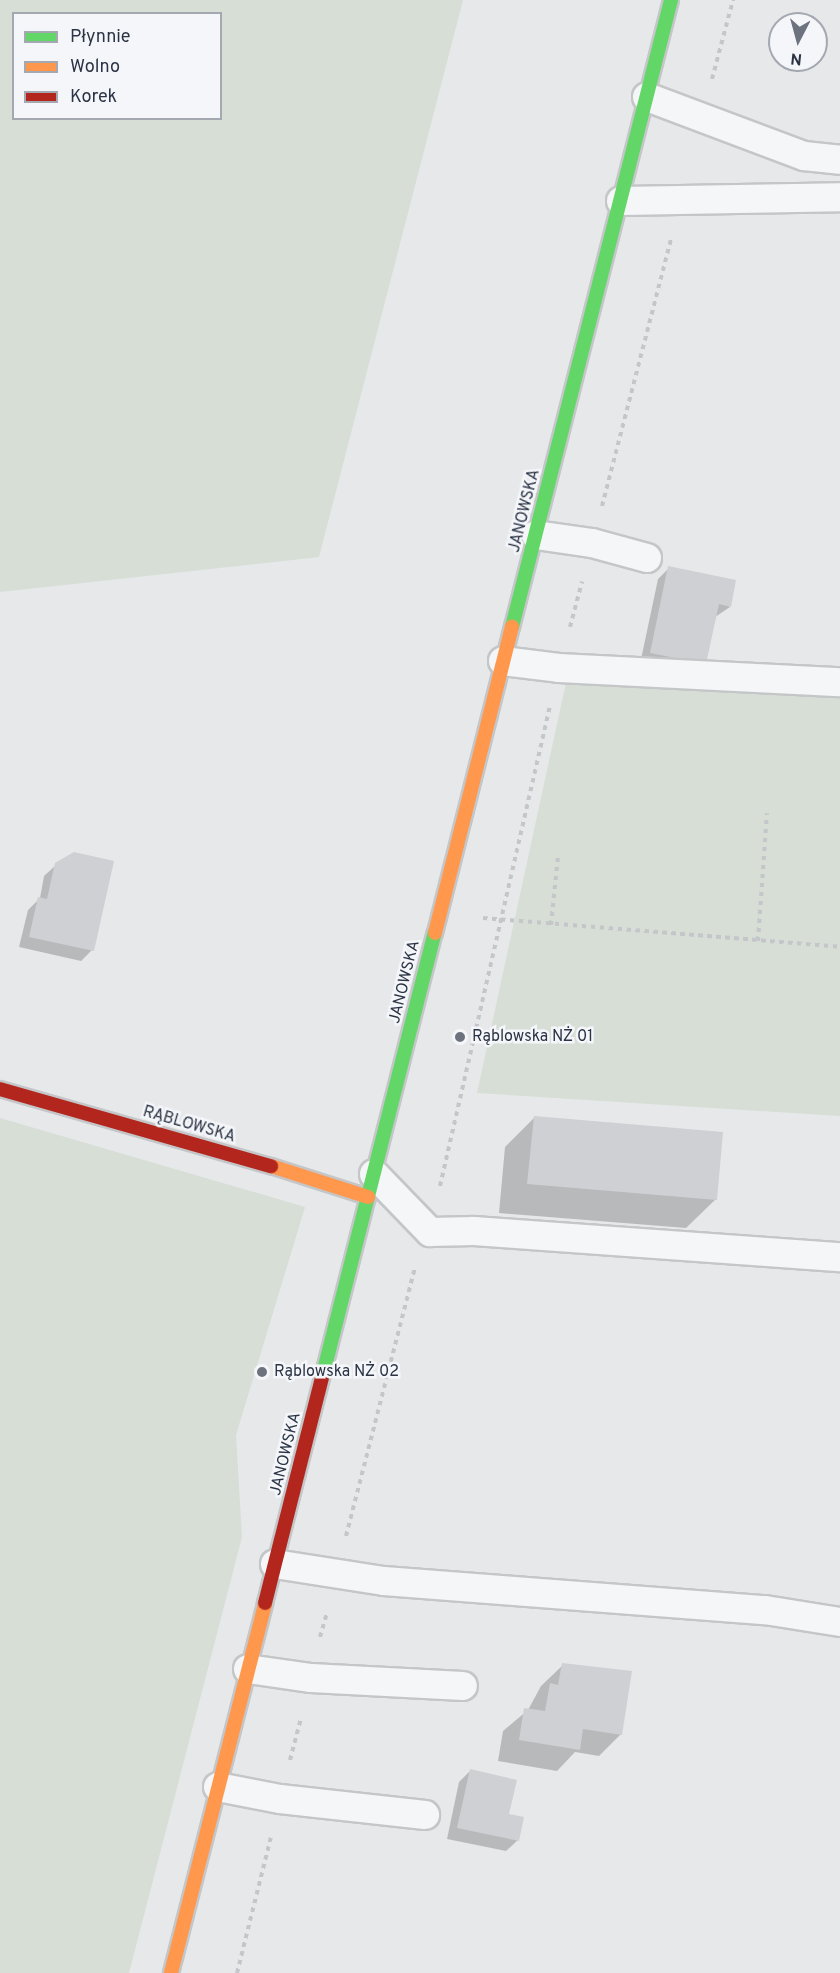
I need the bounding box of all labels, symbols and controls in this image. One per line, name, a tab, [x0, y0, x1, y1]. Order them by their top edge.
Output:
legend	[12, 12, 222, 120]
north arrow	[768, 12, 828, 72]
text: Płynnie	[70, 26, 131, 49]
text: N	[790, 47, 803, 68]
text: Wolno	[70, 56, 120, 79]
text: Korek	[70, 86, 117, 109]
street label: JANOWSKA	[505, 467, 545, 555]
street label: JANOWSKA	[385, 938, 425, 1026]
place label: Rąblowska NŻ 01	[472, 1027, 593, 1047]
marker: Rąblowska NŻ 01	[453, 1030, 467, 1044]
street label: RĄBLOWSKA	[141, 1103, 237, 1147]
place label: Rąblowska NŻ 02	[274, 1362, 399, 1382]
marker: Rąblowska NŻ 02	[255, 1365, 269, 1379]
street label: JANOWSKA	[266, 1410, 306, 1498]

